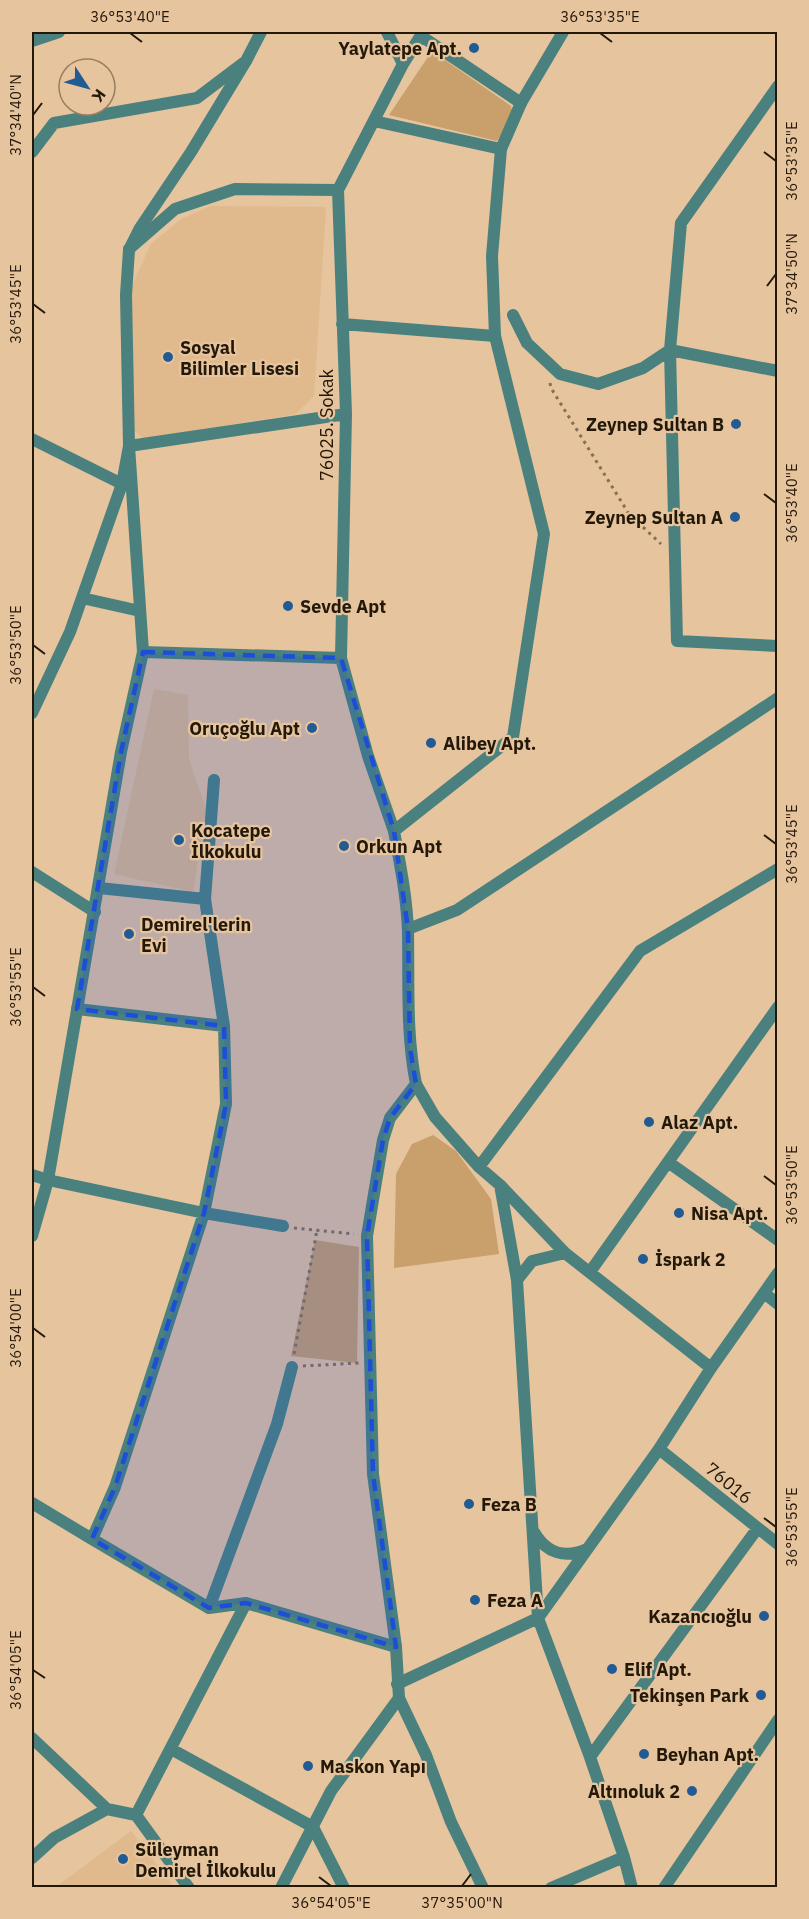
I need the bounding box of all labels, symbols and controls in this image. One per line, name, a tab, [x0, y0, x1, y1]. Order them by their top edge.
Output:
text: 36°53'40"E	[90, 7, 170, 26]
text: 36°53'35"E	[560, 7, 640, 26]
place label: Yaylatepe Apt.	[338, 37, 462, 60]
marker: Yaylatepe Apt.	[467, 41, 481, 55]
north arrow	[57, 57, 117, 117]
text: 37°34'40"N	[6, 74, 25, 156]
text: K	[88, 85, 110, 106]
text: 36°53'35"E	[782, 121, 801, 201]
text: 37°34'50"N	[782, 233, 801, 315]
text: 36°53'45"E	[6, 264, 25, 344]
place label: Sosyal Bilimler Lisesi	[180, 336, 299, 380]
marker: Sosyal Bilimler Lisesi	[161, 350, 175, 364]
street label: 76025. Sokak	[315, 368, 338, 481]
place label: Zeynep Sultan B	[586, 413, 724, 436]
marker: Zeynep Sultan B	[729, 417, 743, 431]
text: 36°53'40"E	[782, 463, 801, 543]
place label: Zeynep Sultan A	[585, 506, 723, 529]
marker: Zeynep Sultan A	[728, 510, 742, 524]
place label: Sevde Apt	[300, 595, 386, 618]
marker: Sevde Apt	[281, 599, 295, 613]
text: 36°53'50"E	[6, 605, 25, 685]
place label: Oruçoğlu Apt	[189, 717, 300, 740]
marker: Oruçoğlu Apt	[305, 721, 319, 735]
place label: Alibey Apt.	[443, 732, 536, 755]
marker: Alibey Apt.	[424, 736, 438, 750]
text: 36°53'45"E	[782, 804, 801, 884]
place label: Kocatepe İlkokulu	[191, 819, 271, 863]
marker: Kocatepe İlkokulu	[172, 833, 186, 847]
place label: Orkun Apt	[356, 835, 442, 858]
marker: Orkun Apt	[337, 839, 351, 853]
place label: Demirel'lerin Evi	[141, 913, 251, 957]
marker: Demirel'lerin Evi	[122, 927, 136, 941]
text: 36°53'55"E	[6, 947, 25, 1027]
place label: Alaz Apt.	[661, 1111, 738, 1134]
marker: Alaz Apt.	[642, 1115, 656, 1129]
text: 36°53'50"E	[782, 1145, 801, 1225]
place label: Nisa Apt.	[691, 1202, 768, 1225]
marker: Nisa Apt.	[672, 1206, 686, 1220]
place label: İspark 2	[655, 1248, 726, 1271]
marker: İspark 2	[636, 1252, 650, 1266]
text: 36°54'00"E	[6, 1288, 25, 1368]
street label: 76016	[701, 1457, 757, 1509]
text: 36°53'55"E	[782, 1487, 801, 1567]
place label: Feza B	[481, 1493, 537, 1516]
marker: Feza B	[462, 1497, 476, 1511]
place label: Feza A	[487, 1589, 543, 1612]
marker: Feza A	[468, 1593, 482, 1607]
place label: Kazancıoğlu	[648, 1605, 752, 1628]
marker: Kazancıoğlu	[757, 1609, 771, 1623]
text: 36°54'05"E	[6, 1630, 25, 1710]
place label: Elif Apt.	[624, 1658, 692, 1681]
marker: Elif Apt.	[605, 1662, 619, 1676]
place label: Tekinşen Park	[630, 1684, 750, 1707]
marker: Tekinşen Park	[754, 1688, 768, 1702]
place label: Beyhan Apt.	[656, 1743, 759, 1766]
marker: Beyhan Apt.	[637, 1747, 651, 1761]
place label: Maskon Yapı	[320, 1755, 426, 1778]
marker: Maskon Yapı	[301, 1759, 315, 1773]
place label: Altınoluk 2	[588, 1780, 680, 1803]
marker: Altınoluk 2	[685, 1784, 699, 1798]
place label: Süleyman Demirel İlkokulu	[135, 1838, 276, 1882]
marker: Süleyman Demirel İlkokulu	[116, 1852, 130, 1866]
text: 36°54'05"E	[291, 1893, 371, 1912]
text: 37°35'00"N	[421, 1893, 503, 1912]

